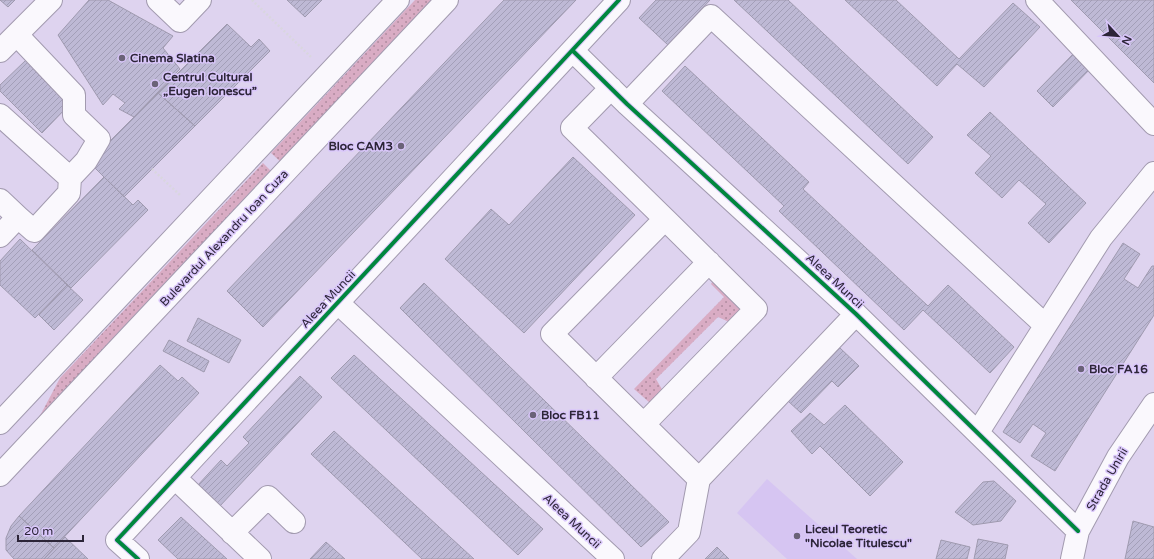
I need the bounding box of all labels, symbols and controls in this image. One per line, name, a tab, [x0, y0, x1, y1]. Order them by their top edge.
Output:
north arrow	[1098, 16, 1138, 56]
text: N	[1119, 33, 1134, 47]
place label: Cinema Slatina	[130, 51, 215, 65]
marker: Cinema Slatina	[117, 53, 127, 63]
place label: Centrul Cultural „Eugen Ionescu”	[163, 70, 257, 99]
marker: Centrul Cultural „Eugen Ionescu”	[150, 79, 160, 89]
place label: Bloc CAM3	[329, 139, 393, 153]
marker: Bloc CAM3	[396, 141, 406, 151]
street label: Bulevardul Alexandru Ioan Cuza	[157, 167, 291, 309]
street label: Aleea Muncii	[803, 251, 867, 311]
street label: Aleea Muncii	[298, 267, 358, 331]
place label: Bloc FA16	[1089, 362, 1148, 376]
marker: Bloc FA16	[1076, 364, 1086, 374]
place label: Bloc FB11	[541, 408, 600, 422]
marker: Bloc FB11	[528, 410, 538, 420]
street label: Strada Unirii	[1083, 445, 1131, 513]
street label: Aleea Muncii	[540, 491, 604, 551]
scale bar	[18, 517, 83, 543]
place label: Liceul Teoretic "Nicolae Titulescu"	[805, 522, 912, 550]
text: 20 m	[24, 524, 53, 538]
marker: Liceul Teoretic "Nicolae Titulescu"	[792, 531, 802, 541]

